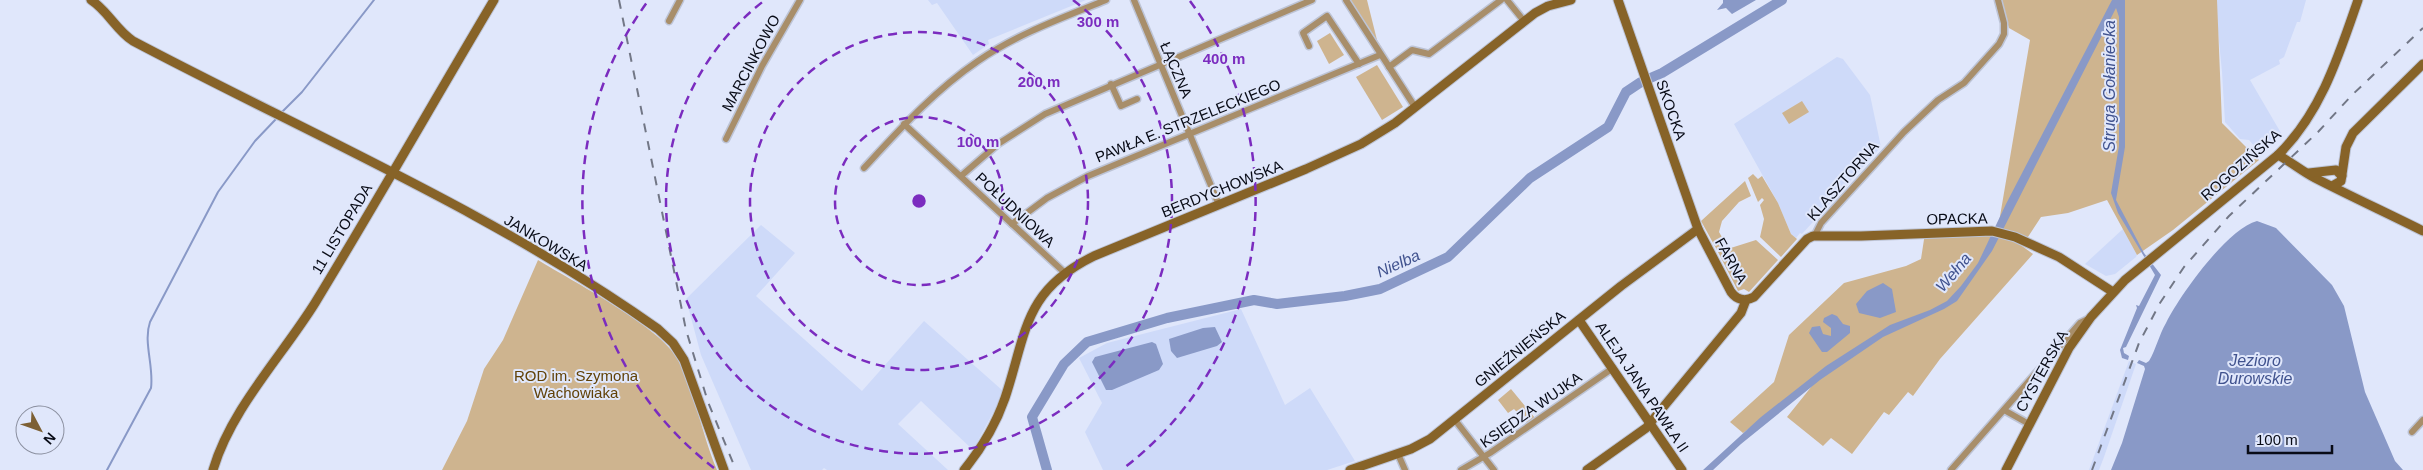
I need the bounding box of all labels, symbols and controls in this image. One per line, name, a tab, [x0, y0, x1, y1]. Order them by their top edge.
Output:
street label: MARCINKOWO	[718, 12, 783, 114]
text: 300 m	[1077, 13, 1119, 30]
water label: Struga Gołaniecka	[2101, 20, 2118, 152]
street label: ŁĄCZNA	[1157, 39, 1196, 100]
text: 400 m	[1203, 50, 1245, 67]
text: 200 m	[1018, 73, 1060, 90]
street label: PAWŁA E. STRZELECKIEGO	[1093, 75, 1283, 166]
street label: SKOCKA	[1653, 78, 1690, 142]
street label: ROGOZIŃSKA	[2197, 125, 2284, 204]
text: 100 m	[957, 133, 999, 150]
street label: KLASZTORNA	[1803, 137, 1882, 224]
street label: BERDYCHOWSKA	[1159, 156, 1285, 221]
street label: POŁUDNIOWA	[972, 169, 1058, 251]
street label: 11 LISTOPADA	[308, 180, 375, 277]
centre of rings	[910, 192, 928, 210]
street label: OPACKA	[1926, 209, 1988, 228]
street label: JANKOWSKA	[502, 211, 591, 274]
street label: FARNA	[1712, 235, 1751, 287]
water label: Nielba	[1374, 246, 1422, 280]
water label: Wełna	[1932, 250, 1974, 295]
street label: GNIEŹNIEŃSKA	[1471, 307, 1568, 390]
street label: ALEJA JANA PAWŁA II	[1592, 318, 1692, 455]
street label: CYSTERSKA	[2012, 327, 2071, 415]
water label: Jezioro Durowskie	[2218, 352, 2292, 387]
park label: ROD im. Szymona Wachowiaka	[514, 367, 639, 401]
street label: KSIĘDZA WUJKA	[1477, 368, 1585, 451]
north arrow	[15, 405, 65, 455]
scale bar	[2248, 422, 2332, 454]
text: N	[40, 429, 59, 448]
text: 100 m	[2256, 431, 2298, 448]

